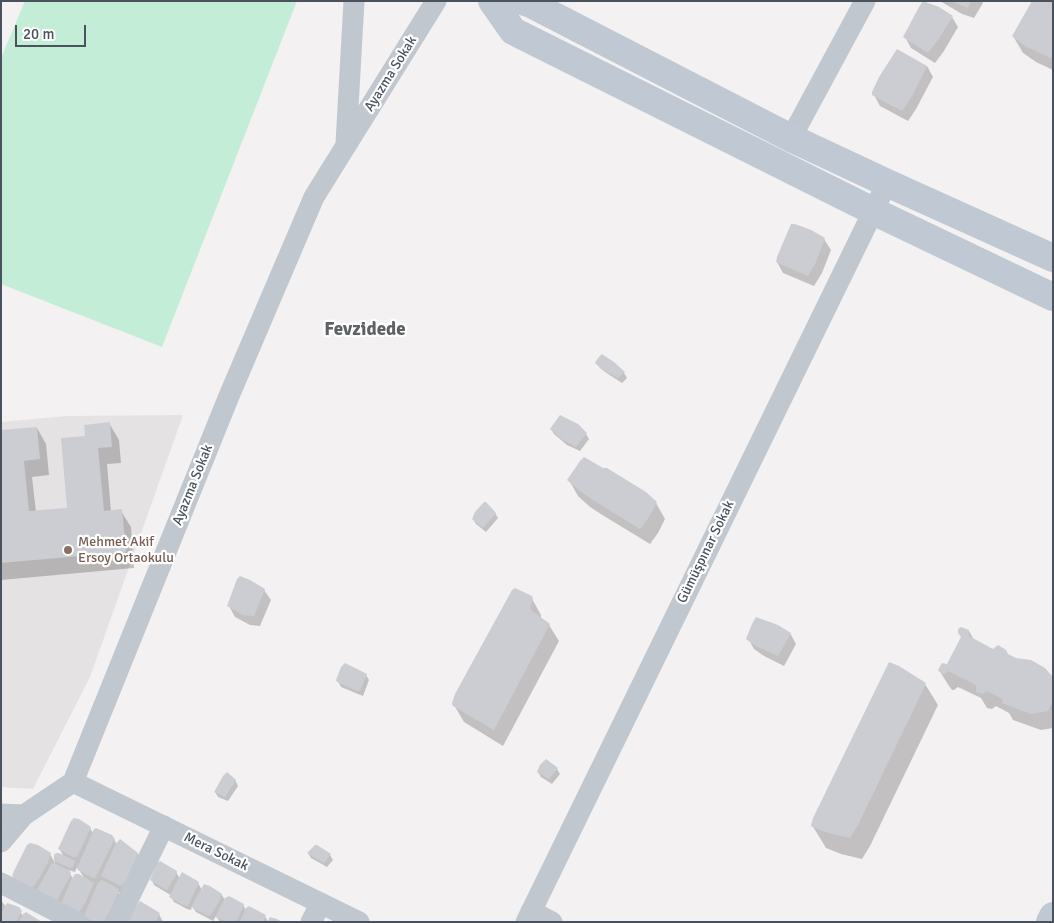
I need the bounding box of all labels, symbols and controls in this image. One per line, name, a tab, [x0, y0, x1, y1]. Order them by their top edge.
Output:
scale bar	[18, 15, 89, 47]
text: 20 m	[23, 25, 54, 43]
street label: Ayazma Sokak	[361, 33, 421, 115]
district label: Fevzidede	[324, 319, 406, 341]
street label: Ayazma Sokak	[169, 442, 217, 528]
street label: Gümüşpınar Sokak	[674, 498, 738, 606]
place label: Mehmet Akif Ersoy Ortaokulu	[78, 534, 174, 566]
marker: Mehmet Akif Ersoy Ortaokulu	[62, 544, 74, 556]
street label: Mera Sokak	[181, 829, 251, 875]

